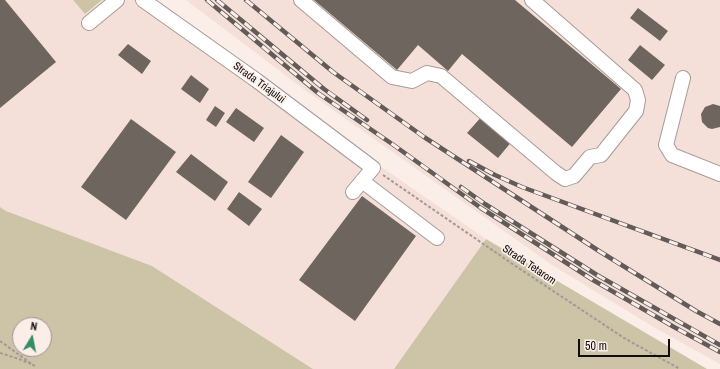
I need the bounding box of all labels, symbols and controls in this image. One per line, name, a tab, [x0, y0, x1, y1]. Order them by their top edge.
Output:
street label: Strada Triajului	[230, 60, 288, 106]
street label: Strada Tetarom	[500, 242, 558, 288]
north arrow	[12, 317, 52, 357]
text: N	[29, 319, 38, 334]
scale bar	[580, 331, 672, 357]
text: 50 m	[585, 338, 607, 354]

